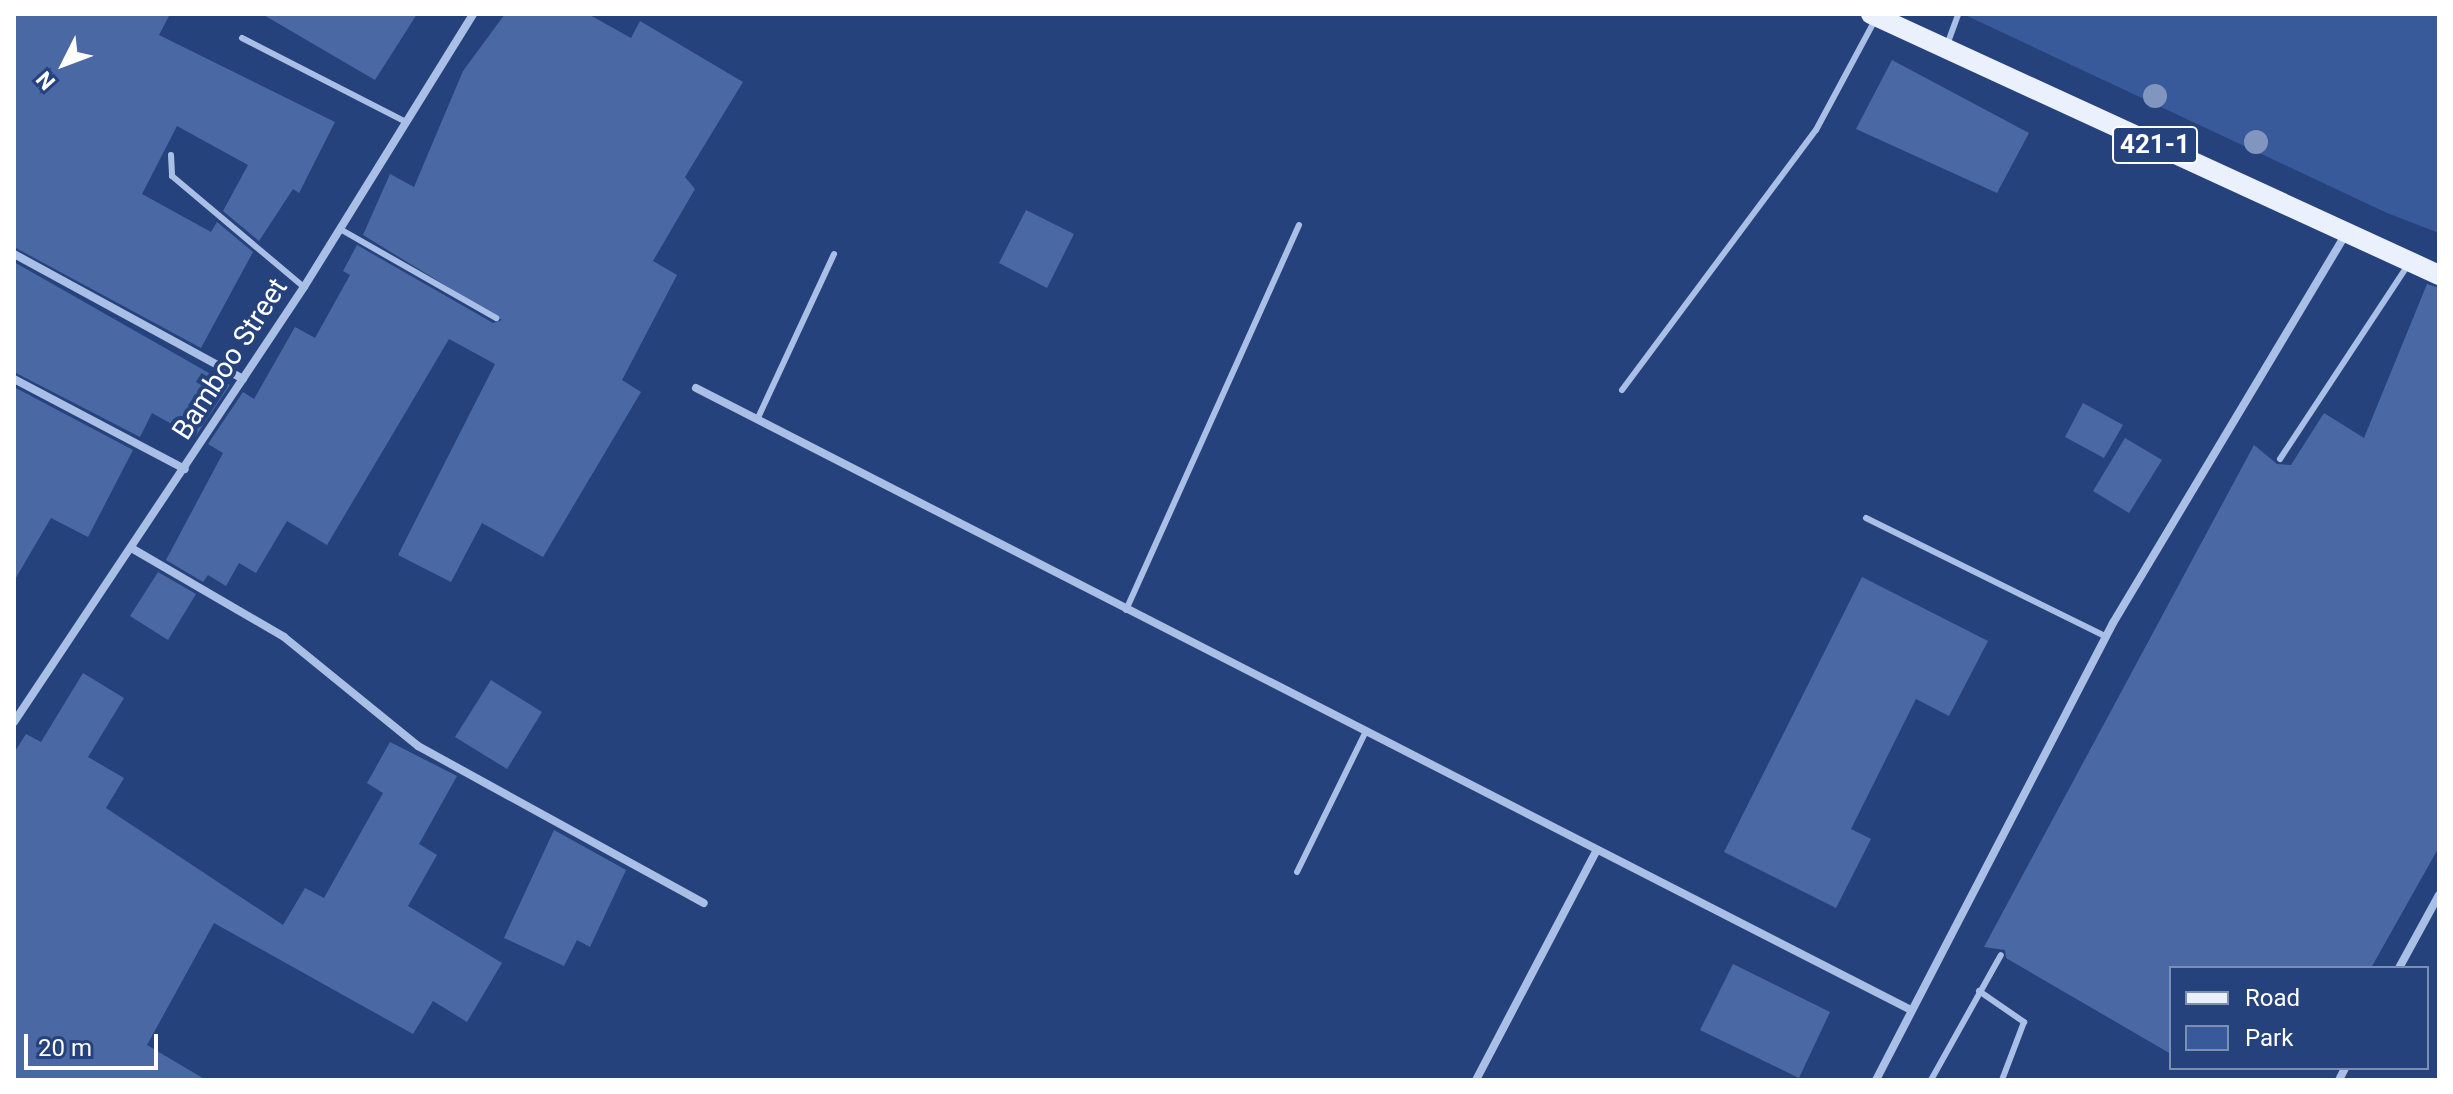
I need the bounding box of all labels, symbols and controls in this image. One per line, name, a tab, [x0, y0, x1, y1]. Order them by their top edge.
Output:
north arrow	[24, 24, 104, 104]
text: N	[31, 66, 60, 95]
road number: 421-1	[2111, 123, 2199, 167]
street label: Bamboo Street	[165, 272, 295, 446]
legend	[2169, 966, 2429, 1070]
text: Road	[2245, 984, 2300, 1012]
scale bar	[28, 1018, 162, 1068]
text: Park	[2245, 1024, 2293, 1052]
text: 20 m	[38, 1034, 92, 1062]

